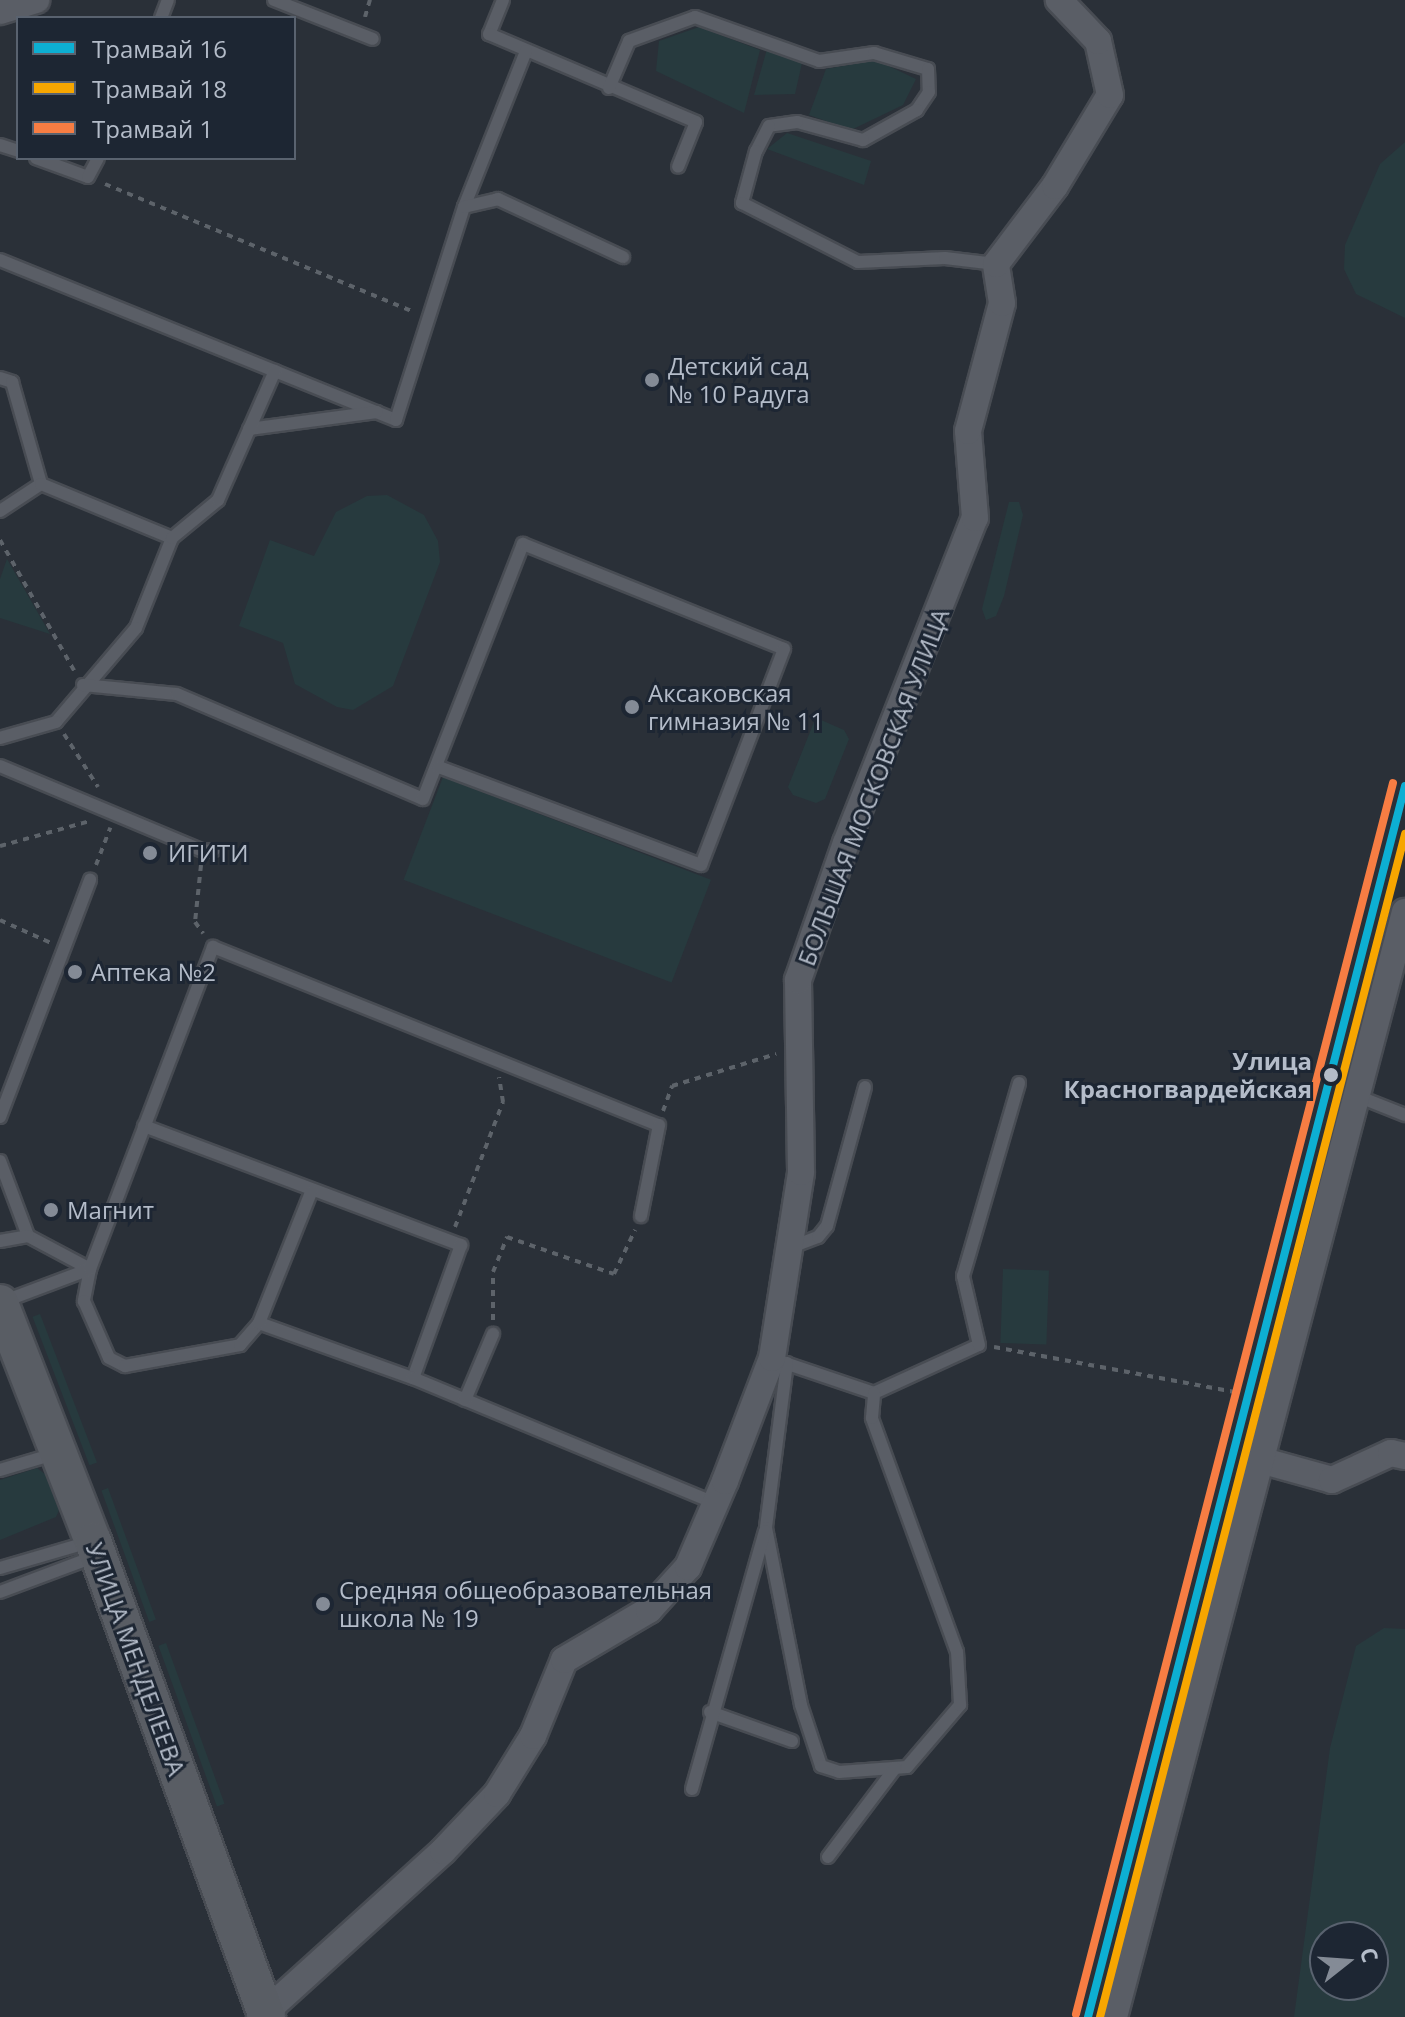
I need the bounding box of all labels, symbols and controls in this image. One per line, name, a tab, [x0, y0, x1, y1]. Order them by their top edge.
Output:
legend	[16, 16, 296, 160]
text: Трамвай 16	[92, 32, 227, 65]
text: Трамвай 18	[92, 72, 227, 105]
text: Трамвай 1	[92, 112, 213, 145]
place label: Детский сад № 10 Радуга	[668, 352, 810, 408]
marker: Детский сад № 10 Радуга	[643, 371, 661, 389]
street label: БОЛЬШАЯ МОСКОВСКАЯ УЛИЦА	[791, 604, 955, 970]
place label: Аксаковская гимназия № 11	[648, 679, 824, 735]
marker: Аксаковская гимназия № 11	[623, 698, 641, 716]
place label: ИГИТИ	[168, 839, 248, 867]
marker: ИГИТИ	[139, 842, 161, 864]
place label: Аптека №2	[91, 958, 216, 986]
marker: Аптека №2	[66, 963, 84, 981]
place label: Улица Красногвардейская	[1064, 1047, 1312, 1103]
marker: Улица Красногвардейская	[1319, 1063, 1343, 1087]
place label: Магнит	[67, 1196, 154, 1224]
marker: Магнит	[42, 1201, 60, 1219]
street label: УЛИЦА МЕНДЕЛЕЕВА	[80, 1539, 192, 1779]
place label: Средняя общеобразовательная школа № 19	[339, 1576, 712, 1632]
marker: Средняя общеобразовательная школа № 19	[314, 1595, 332, 1613]
north arrow	[1309, 1921, 1389, 2001]
text: С	[1354, 1943, 1386, 1966]

